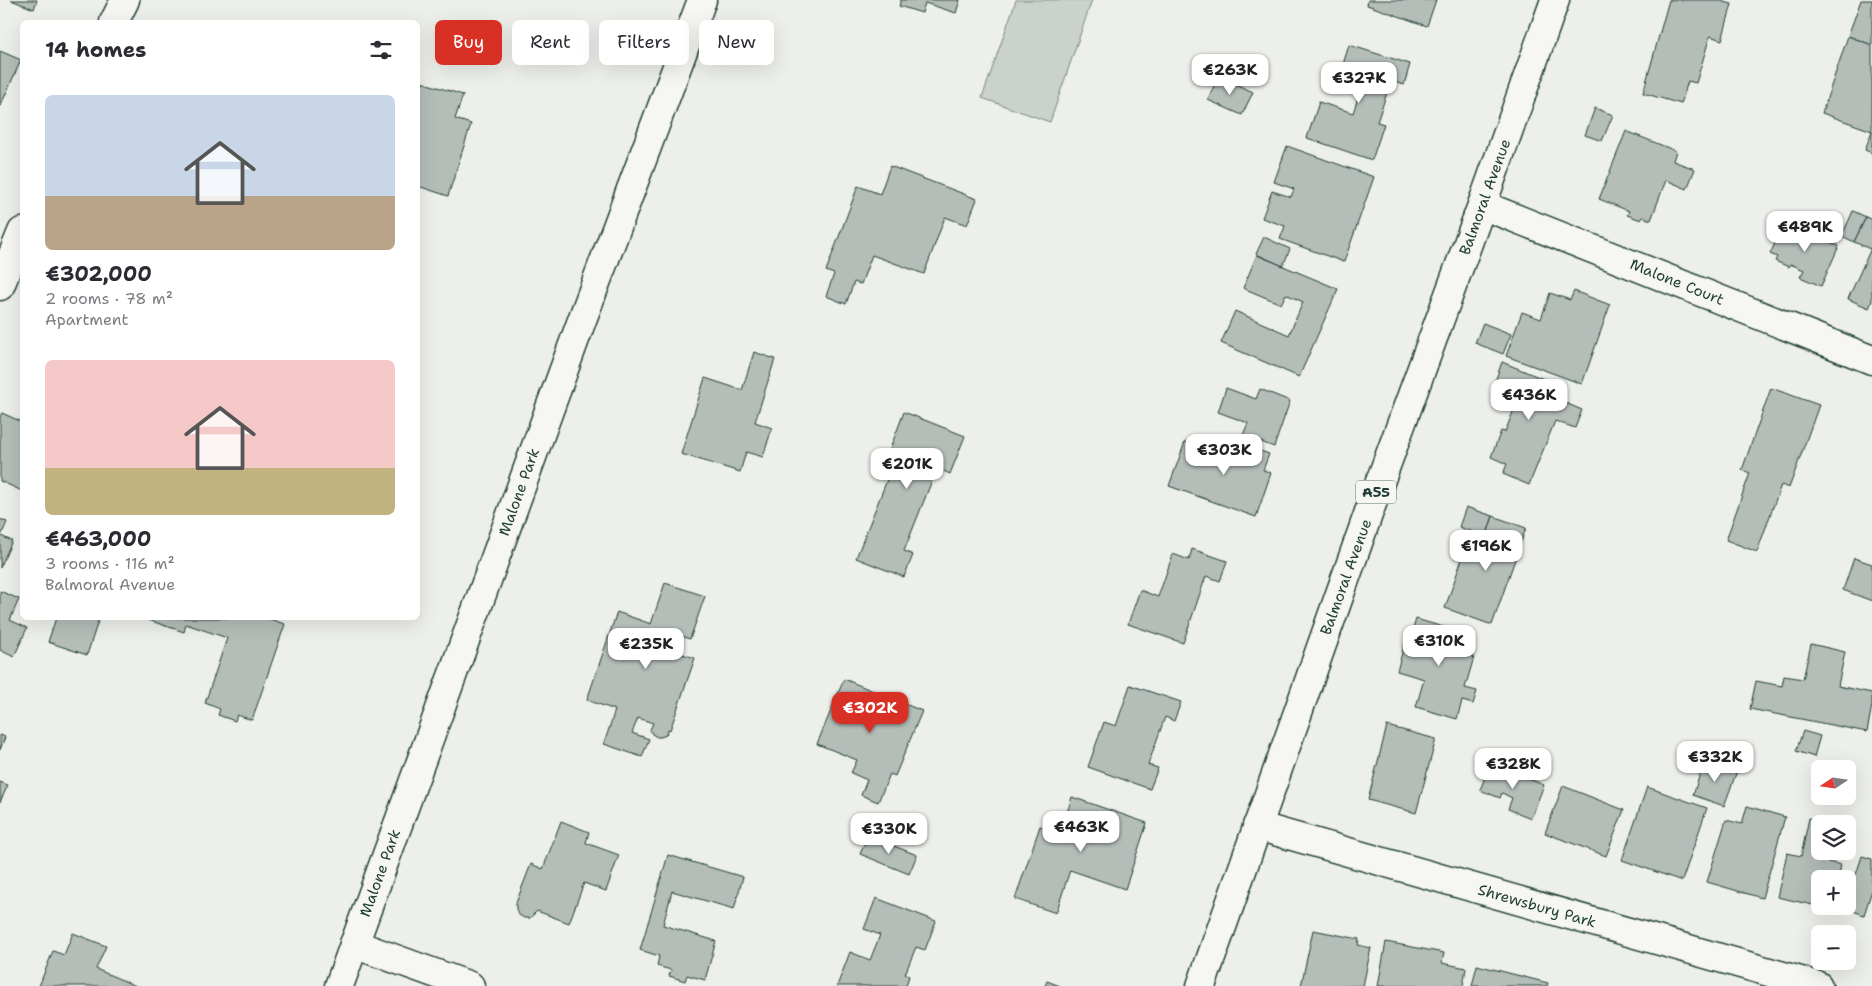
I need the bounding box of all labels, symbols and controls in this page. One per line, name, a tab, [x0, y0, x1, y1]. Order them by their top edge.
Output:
chip: Buy	[435, 20, 502, 65]
chip: Rent	[512, 20, 589, 65]
chip: Filters	[599, 20, 689, 65]
chip: New	[699, 20, 774, 65]
text: 14 homes	[45, 36, 146, 64]
icon: filters	[367, 36, 395, 64]
pin: €263K	[1195, 54, 1265, 96]
text: €263K	[1203, 59, 1257, 80]
pin: €327K	[1324, 62, 1394, 104]
text: €327K	[1332, 67, 1386, 88]
icon: home	[175, 128, 265, 218]
street label: Balmoral Avenue	[1455, 136, 1515, 258]
pin: €489K	[1770, 210, 1840, 253]
text: €489K	[1777, 216, 1833, 237]
street label: Malone Court	[1627, 254, 1727, 310]
text: €302,000	[45, 260, 152, 288]
text: 2 rooms · 78 m²	[45, 288, 173, 309]
text: Apartment	[45, 309, 128, 330]
pin: €436K	[1494, 378, 1564, 421]
text: €436K	[1502, 384, 1556, 405]
icon: home	[175, 393, 265, 483]
pin: €303K	[1189, 434, 1259, 476]
text: €303K	[1196, 439, 1252, 460]
street label: Malone Park	[494, 445, 544, 539]
pin: €201K	[872, 448, 942, 490]
text: €201K	[881, 453, 933, 474]
road number: A55	[1356, 481, 1396, 504]
street label: Balmoral Avenue	[1316, 516, 1376, 638]
text: €463,000	[45, 525, 152, 553]
pin: €196K	[1451, 530, 1521, 572]
text: €196K	[1461, 535, 1511, 556]
text: 3 rooms · 116 m²	[45, 553, 175, 574]
text: Balmoral Avenue	[45, 574, 175, 595]
pin: €310K	[1404, 624, 1474, 667]
pin: €235K	[611, 628, 681, 670]
text: €310K	[1414, 630, 1464, 651]
text: €235K	[619, 633, 673, 654]
pin: €302K	[835, 692, 905, 734]
text: €302K	[842, 697, 898, 718]
pin: €332K	[1680, 740, 1750, 783]
text: €332K	[1688, 746, 1742, 767]
pin: €328K	[1478, 748, 1548, 790]
text: €328K	[1485, 753, 1541, 774]
north arrow	[1811, 760, 1856, 805]
map controls	[1811, 760, 1856, 970]
pin: €463K	[1046, 810, 1116, 853]
pin: €330K	[854, 812, 924, 855]
button: layers	[1811, 815, 1856, 860]
text: €463K	[1053, 816, 1109, 837]
text: €330K	[861, 818, 917, 839]
street label: Malone Park	[355, 826, 405, 920]
button: +	[1811, 870, 1856, 915]
street label: Shrewsbury Park	[1476, 880, 1598, 932]
button: −	[1811, 925, 1856, 970]

